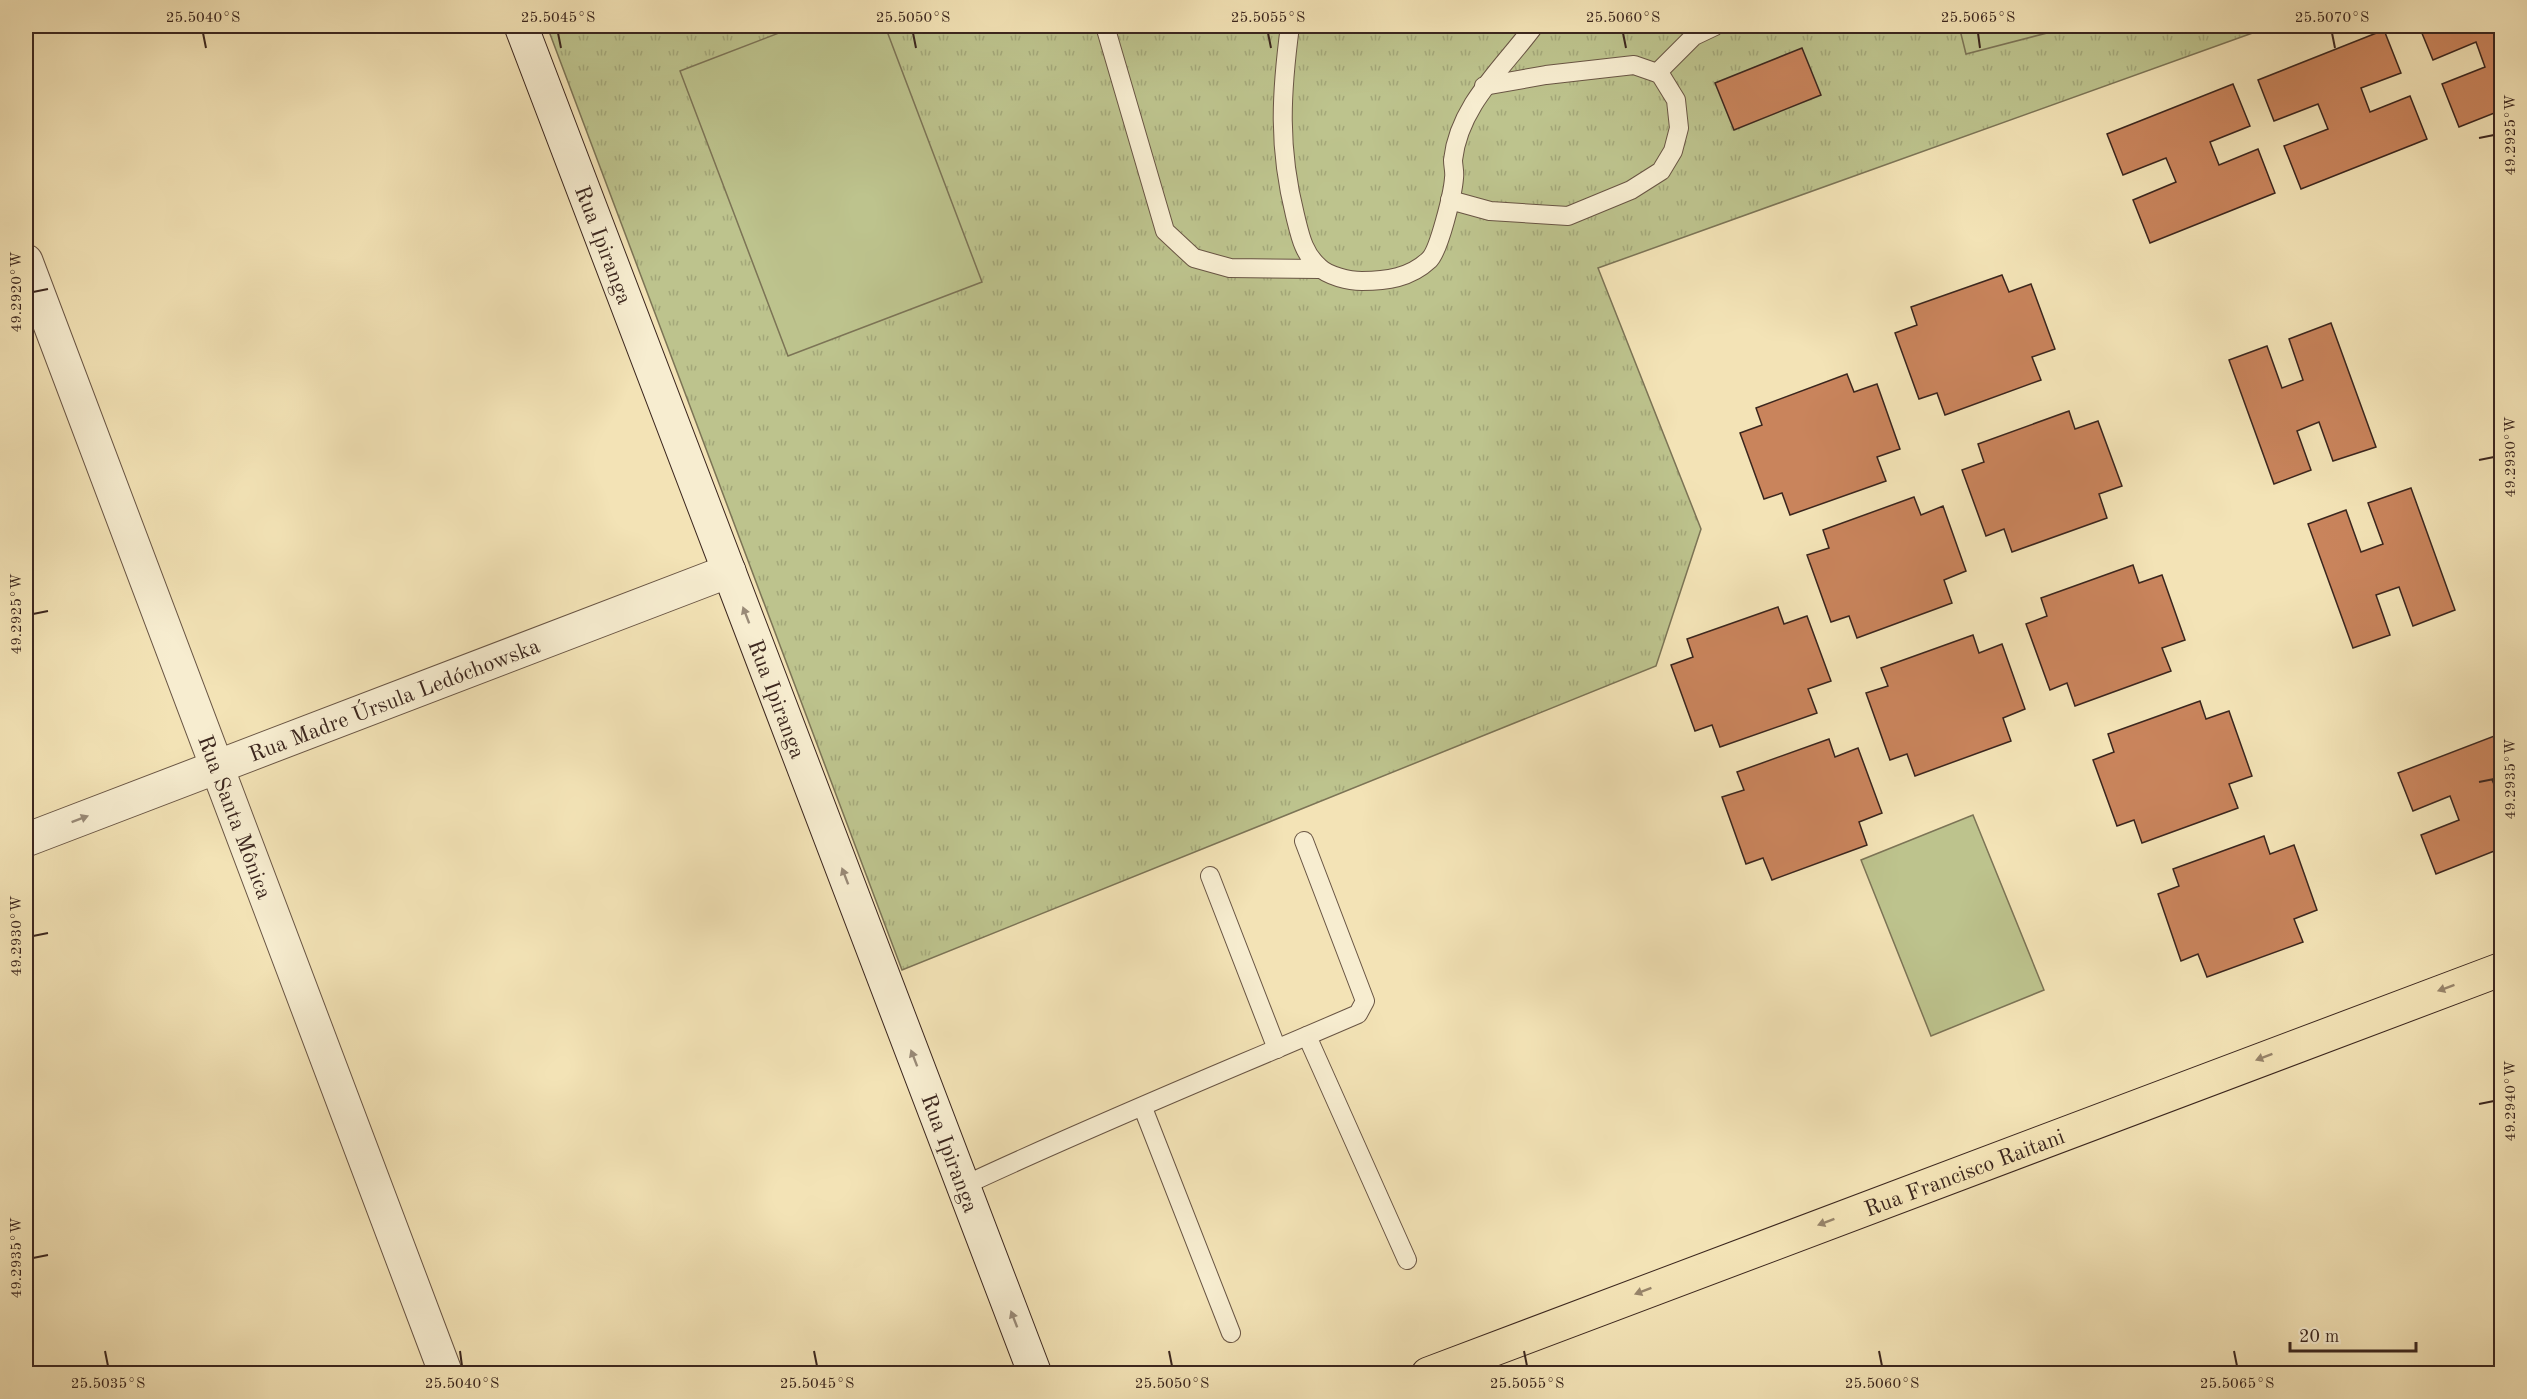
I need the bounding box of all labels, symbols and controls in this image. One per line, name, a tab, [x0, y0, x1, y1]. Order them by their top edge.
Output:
text: 25.5040°S	[166, 11, 240, 26]
text: 25.5045°S	[521, 11, 595, 26]
text: 25.5050°S	[876, 11, 950, 26]
text: 25.5055°S	[1231, 11, 1305, 26]
text: 25.5060°S	[1586, 11, 1660, 26]
text: 25.5065°S	[1941, 11, 2015, 26]
text: 25.5070°S	[2295, 11, 2369, 26]
text: 49.2925°W	[2504, 94, 2519, 176]
street label: Rua Ipiranga	[570, 183, 635, 308]
text: 49.2920°W	[10, 251, 25, 333]
text: 49.2930°W	[2504, 416, 2519, 498]
text: 49.2925°W	[10, 573, 25, 655]
one-way arrow	[740, 606, 750, 624]
street label: Rua Madre Úrsula Ledóchowska	[246, 635, 543, 767]
street label: Rua Ipiranga	[743, 637, 808, 762]
street label: Rua Santa Mônica	[193, 732, 275, 903]
text: 49.2935°W	[2504, 738, 2519, 820]
one-way arrow	[71, 814, 89, 824]
one-way arrow	[840, 867, 849, 885]
text: 49.2930°W	[10, 895, 25, 977]
one-way arrow	[2437, 984, 2455, 994]
one-way arrow	[909, 1049, 919, 1067]
one-way arrow	[2255, 1052, 2273, 1062]
text: 49.2940°W	[2504, 1060, 2519, 1142]
street label: Rua Ipiranga	[916, 1091, 981, 1216]
street label: Rua Francisco Raitani	[1862, 1126, 2068, 1221]
text: 49.2935°W	[10, 1217, 25, 1299]
one-way arrow	[1817, 1217, 1835, 1227]
one-way arrow	[1634, 1286, 1652, 1296]
one-way arrow	[1009, 1310, 1018, 1328]
scale bar	[2290, 1315, 2416, 1353]
text: 20 m	[2299, 1328, 2339, 1346]
text: 25.5035°S	[71, 1377, 145, 1392]
text: 25.5040°S	[425, 1377, 499, 1392]
text: 25.5045°S	[780, 1377, 854, 1392]
text: 25.5050°S	[1135, 1377, 1209, 1392]
text: 25.5055°S	[1490, 1377, 1564, 1392]
text: 25.5060°S	[1845, 1377, 1919, 1392]
text: 25.5065°S	[2200, 1377, 2274, 1392]

